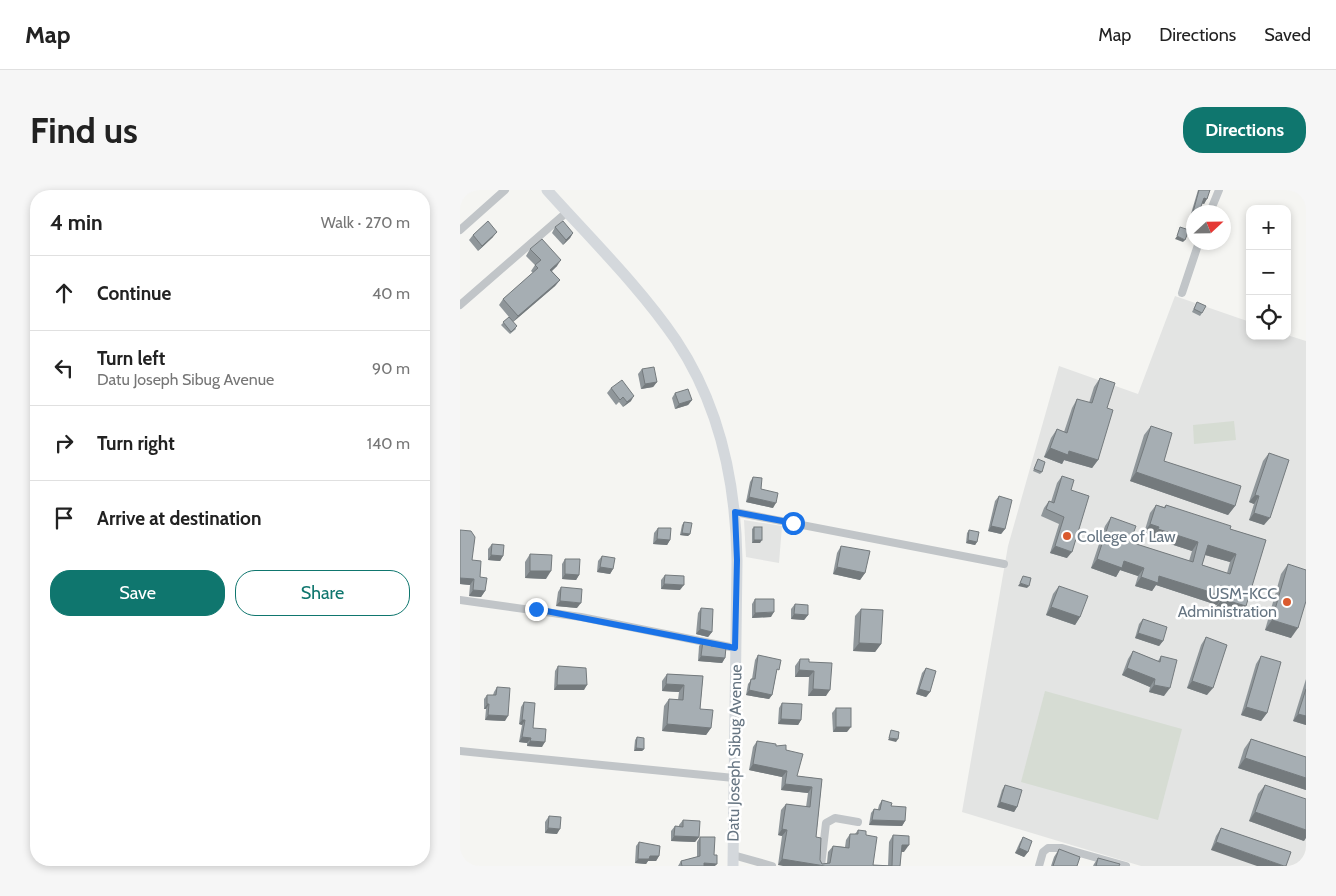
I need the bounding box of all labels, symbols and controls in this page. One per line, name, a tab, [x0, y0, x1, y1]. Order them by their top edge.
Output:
text: Map	[25, 20, 71, 49]
text: Map	[1098, 24, 1131, 46]
text: Directions	[1159, 24, 1236, 46]
text: Saved	[1264, 24, 1311, 46]
button: Directions	[1183, 107, 1306, 153]
text: Find us	[30, 109, 138, 152]
north arrow	[1186, 205, 1231, 250]
map controls	[1246, 205, 1291, 340]
button: +	[1246, 205, 1291, 250]
text: 4 min	[50, 210, 103, 235]
text: Walk · 270 m	[321, 213, 410, 232]
button: −	[1246, 250, 1291, 295]
icon: ahead	[50, 279, 78, 307]
text: Continue	[97, 282, 171, 305]
text: 40 m	[372, 284, 410, 303]
button: locate	[1246, 295, 1291, 340]
text: Turn left	[97, 347, 165, 370]
icon: left	[50, 354, 78, 382]
text: 90 m	[372, 359, 410, 378]
text: Datu Joseph Sibug Avenue	[97, 370, 274, 389]
icon: right	[50, 429, 78, 457]
text: Turn right	[97, 432, 175, 455]
text: 140 m	[367, 434, 410, 453]
icon: arrive	[50, 504, 78, 532]
text: Arrive at destination	[97, 507, 261, 530]
route start	[782, 512, 805, 535]
place label: College of Law	[1077, 527, 1176, 546]
marker: College of Law	[1061, 530, 1073, 542]
button: Save	[50, 570, 225, 616]
button: Share	[235, 570, 410, 616]
place label: USM-KCC Administration	[1178, 584, 1277, 621]
marker: USM-KCC Administration	[1281, 596, 1293, 608]
route end	[525, 598, 548, 621]
street label: Datu Joseph Sibug Avenue	[723, 664, 746, 842]

